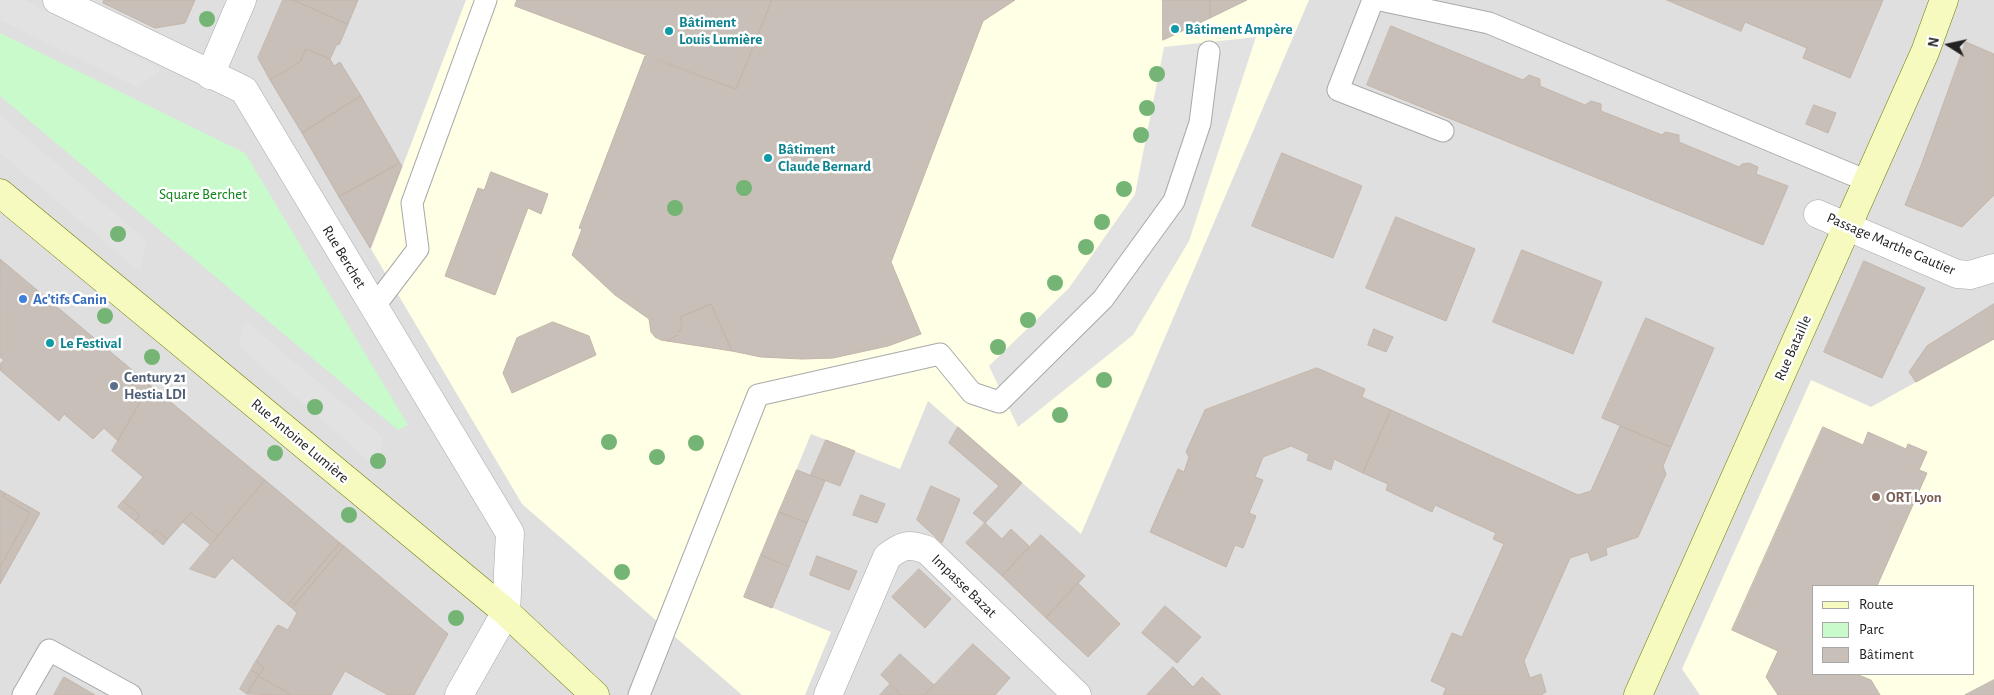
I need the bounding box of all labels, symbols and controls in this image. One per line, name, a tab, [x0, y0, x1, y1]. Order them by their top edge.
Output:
place label: Bâtiment Louis Lumière	[679, 13, 762, 48]
place label: Bâtiment Ampère	[1185, 20, 1293, 38]
north arrow	[1924, 20, 1974, 70]
marker: Bâtiment Ampère	[1169, 23, 1181, 35]
marker: Bâtiment Louis Lumière	[663, 25, 675, 37]
text: N	[1926, 36, 1942, 48]
place label: Bâtiment Claude Bernard	[778, 140, 871, 175]
marker: Bâtiment Claude Bernard	[762, 152, 774, 164]
park label: Square Berchet	[159, 185, 247, 203]
street label: Passage Marthe Gautier	[1824, 209, 1958, 279]
street label: Rue Berchet	[318, 222, 370, 292]
place label: Ac'tifs Canin	[33, 290, 107, 308]
marker: Ac'tifs Canin	[17, 293, 29, 305]
street label: Rue Bataille	[1771, 313, 1815, 383]
place label: Le Festival	[60, 334, 122, 352]
marker: Le Festival	[44, 337, 56, 349]
place label: Century 21 Hestia LDI	[124, 368, 186, 403]
marker: Century 21 Hestia LDI	[108, 380, 120, 392]
street label: Rue Antoine Lumière	[247, 395, 353, 487]
place label: ORT Lyon	[1886, 488, 1942, 506]
marker: ORT Lyon	[1870, 491, 1882, 503]
street label: Impasse Bazat	[928, 550, 1000, 622]
legend	[1812, 585, 1974, 675]
text: Route	[1859, 597, 1893, 612]
text: Parc	[1859, 622, 1884, 637]
text: Bâtiment	[1859, 647, 1914, 662]

